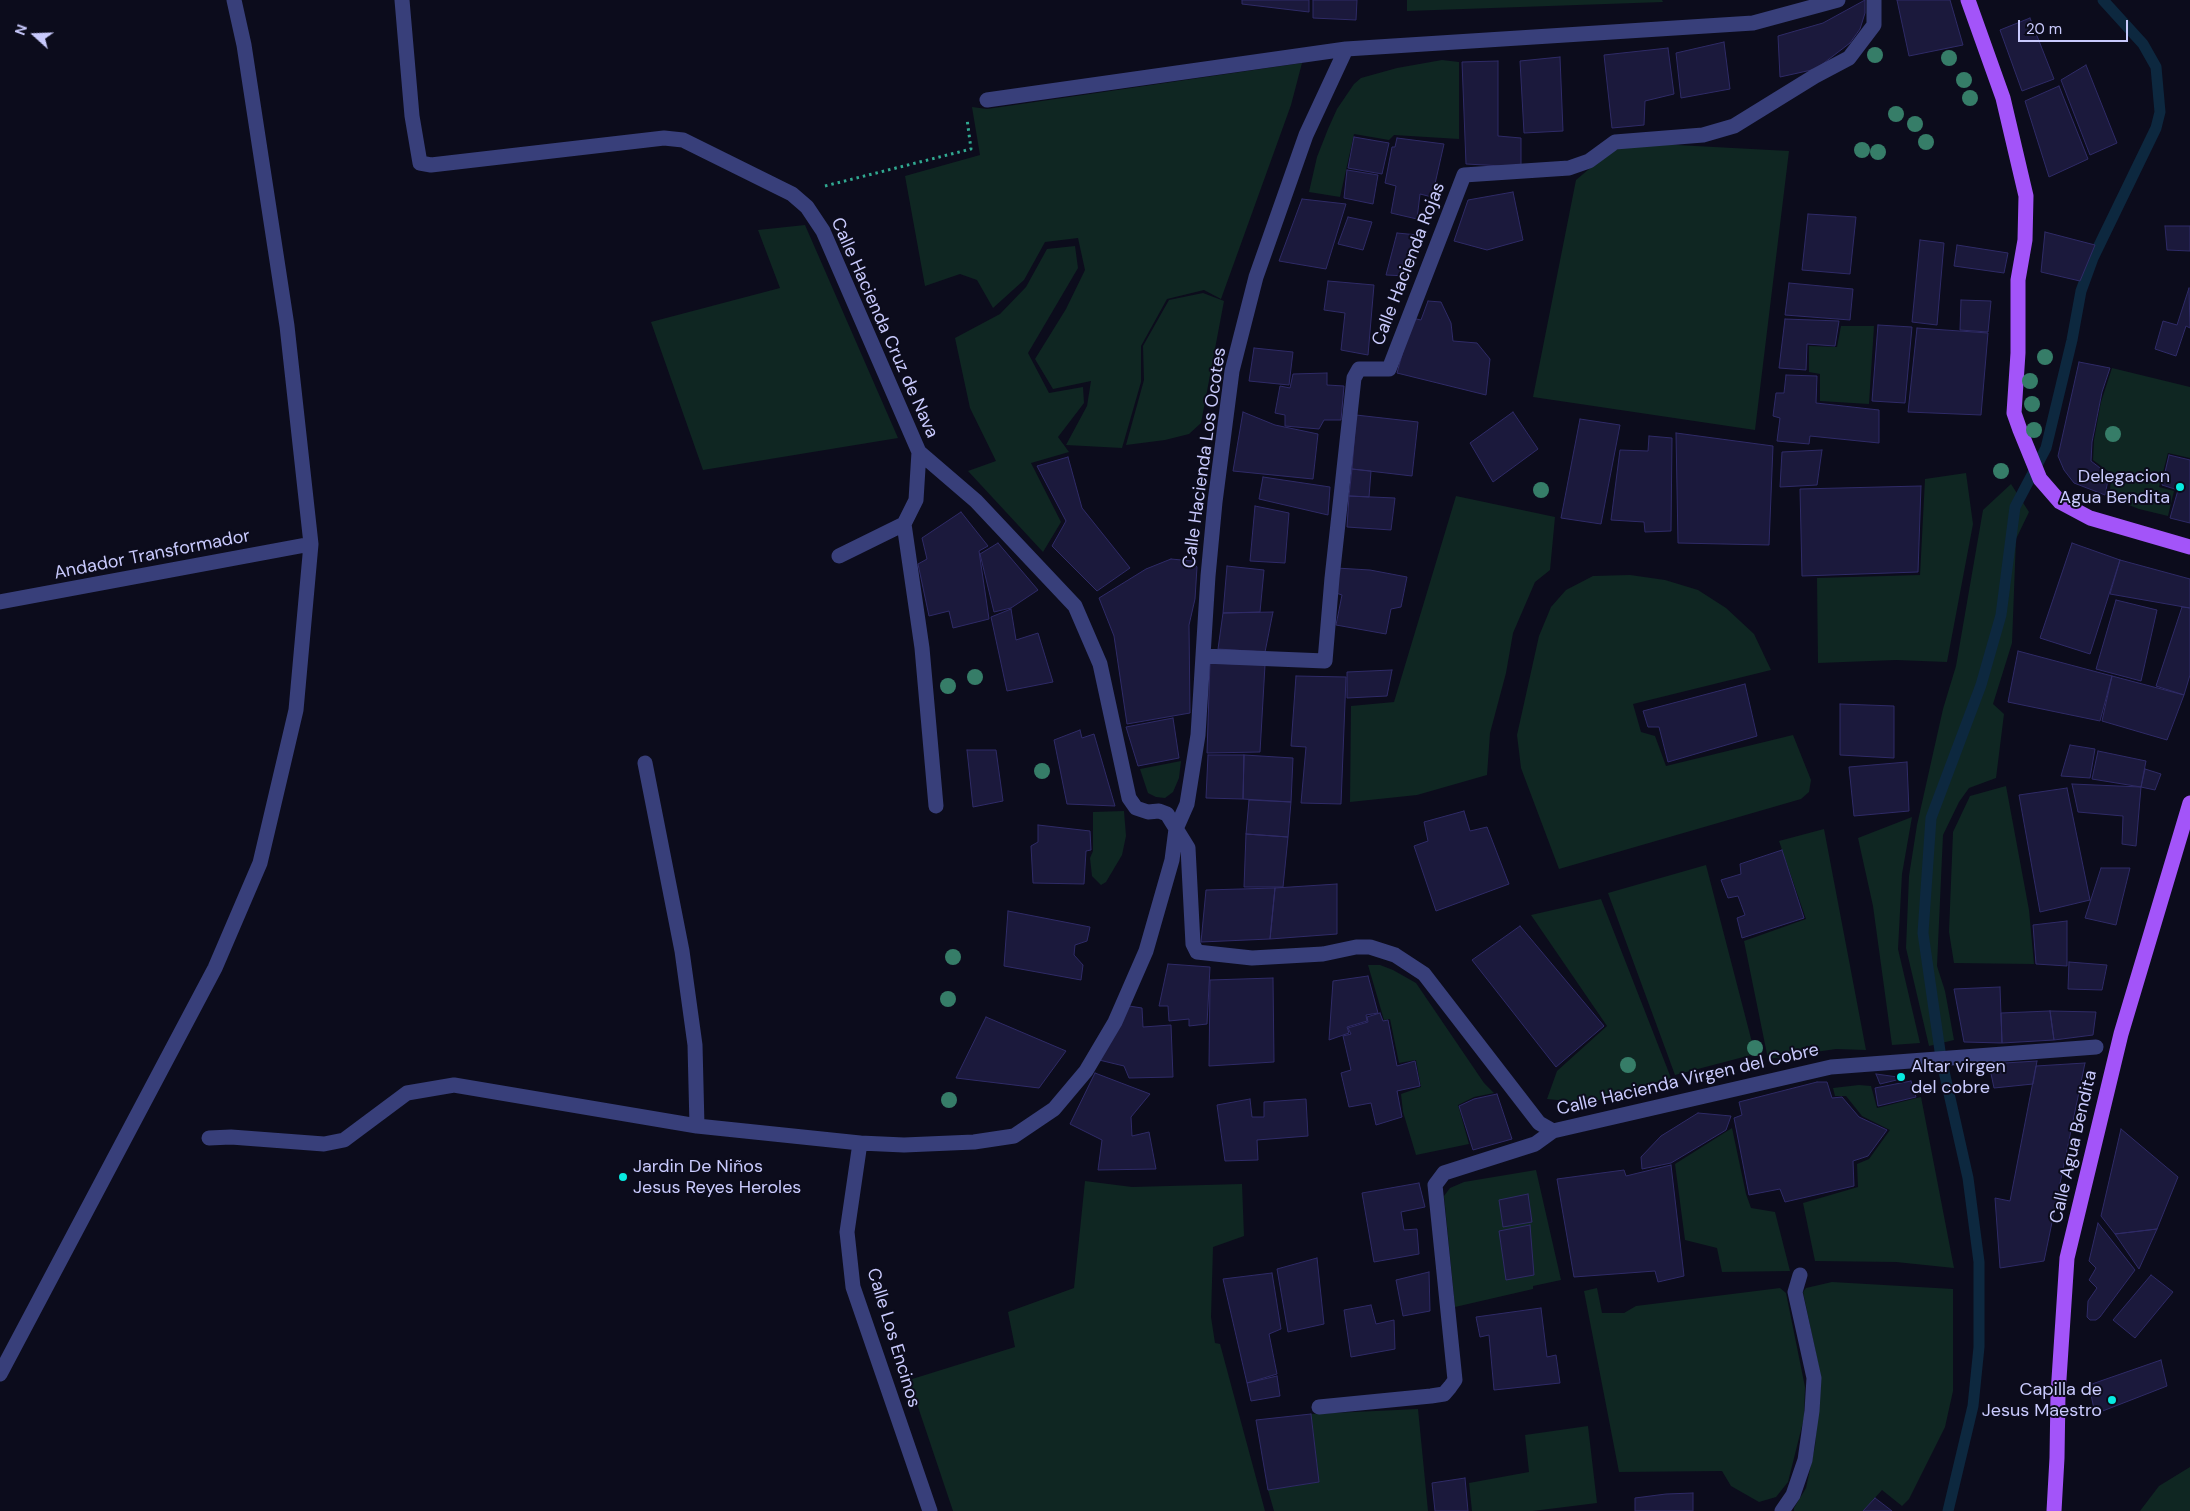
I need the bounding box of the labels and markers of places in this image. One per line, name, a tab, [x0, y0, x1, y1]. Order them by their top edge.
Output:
place label: Delegacion Agua Bendita	[2059, 466, 2170, 508]
marker: Delegacion Agua Bendita	[2174, 481, 2186, 493]
place label: Altar virgen del cobre	[1911, 1056, 2006, 1098]
marker: Altar virgen del cobre	[1895, 1071, 1907, 1083]
place label: Jardin De Niños Jesus Reyes Heroles	[633, 1156, 801, 1198]
marker: Jardin De Niños Jesus Reyes Heroles	[617, 1171, 629, 1183]
place label: Capilla de Jesus Maestro	[1982, 1379, 2102, 1422]
marker: Capilla de Jesus Maestro	[2106, 1394, 2118, 1406]

